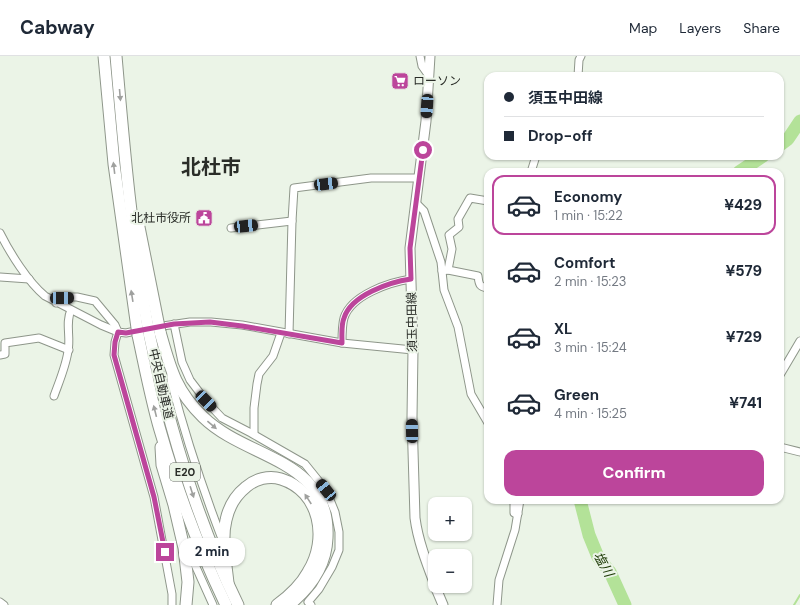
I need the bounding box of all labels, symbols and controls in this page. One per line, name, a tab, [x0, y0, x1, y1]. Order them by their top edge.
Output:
text: Cabway	[20, 15, 95, 40]
text: Map	[629, 19, 657, 37]
text: Layers	[679, 19, 721, 37]
text: Share	[743, 19, 780, 37]
supermarket icon: ローソン	[390, 71, 410, 91]
place label: ローソン	[413, 73, 461, 89]
text: 須玉中田線	[528, 88, 603, 108]
one-way arrow	[116, 89, 123, 101]
car	[420, 94, 434, 118]
text: Drop-off	[528, 126, 593, 146]
route start	[414, 141, 432, 159]
district label: 北杜市	[181, 154, 241, 180]
one-way arrow	[111, 161, 118, 174]
car	[313, 177, 339, 191]
icon: car	[506, 187, 542, 223]
text: Economy	[554, 187, 622, 207]
text: ¥429	[724, 195, 762, 215]
text: 1 min · 15:22	[554, 207, 623, 224]
public building icon: 北杜市役所	[194, 208, 214, 228]
place label: 北杜市役所	[131, 210, 191, 226]
car	[233, 219, 259, 233]
icon: car	[506, 253, 542, 289]
text: Comfort	[554, 253, 615, 273]
text: ¥579	[725, 261, 762, 281]
text: 2 min · 15:23	[554, 273, 626, 290]
one-way arrow	[128, 290, 134, 302]
car	[50, 292, 74, 304]
street label: 須玉中田線	[403, 292, 421, 352]
icon: car	[506, 319, 542, 355]
text: XL	[554, 319, 572, 339]
text: ¥729	[726, 327, 762, 347]
text: 3 min · 15:24	[554, 339, 627, 356]
street label: 中央自動車道	[145, 347, 177, 421]
icon: car	[506, 385, 542, 421]
text: Green	[554, 385, 599, 405]
car	[193, 388, 219, 414]
text: ¥741	[729, 393, 762, 413]
one-way arrow	[152, 405, 158, 417]
text: 4 min · 15:25	[554, 405, 627, 422]
car	[406, 419, 418, 443]
one-way arrow	[206, 420, 217, 429]
button: Confirm	[504, 450, 764, 496]
road number: E20	[170, 463, 200, 481]
car	[314, 477, 338, 503]
one-way arrow	[189, 487, 195, 499]
one-way arrow	[305, 493, 312, 505]
map controls	[428, 497, 472, 593]
button: +	[428, 497, 472, 541]
callout: 2 min	[179, 538, 245, 566]
route end	[156, 543, 174, 561]
text: 2 min	[195, 543, 229, 560]
button: −	[428, 549, 472, 593]
water label: 塩川	[590, 549, 618, 581]

